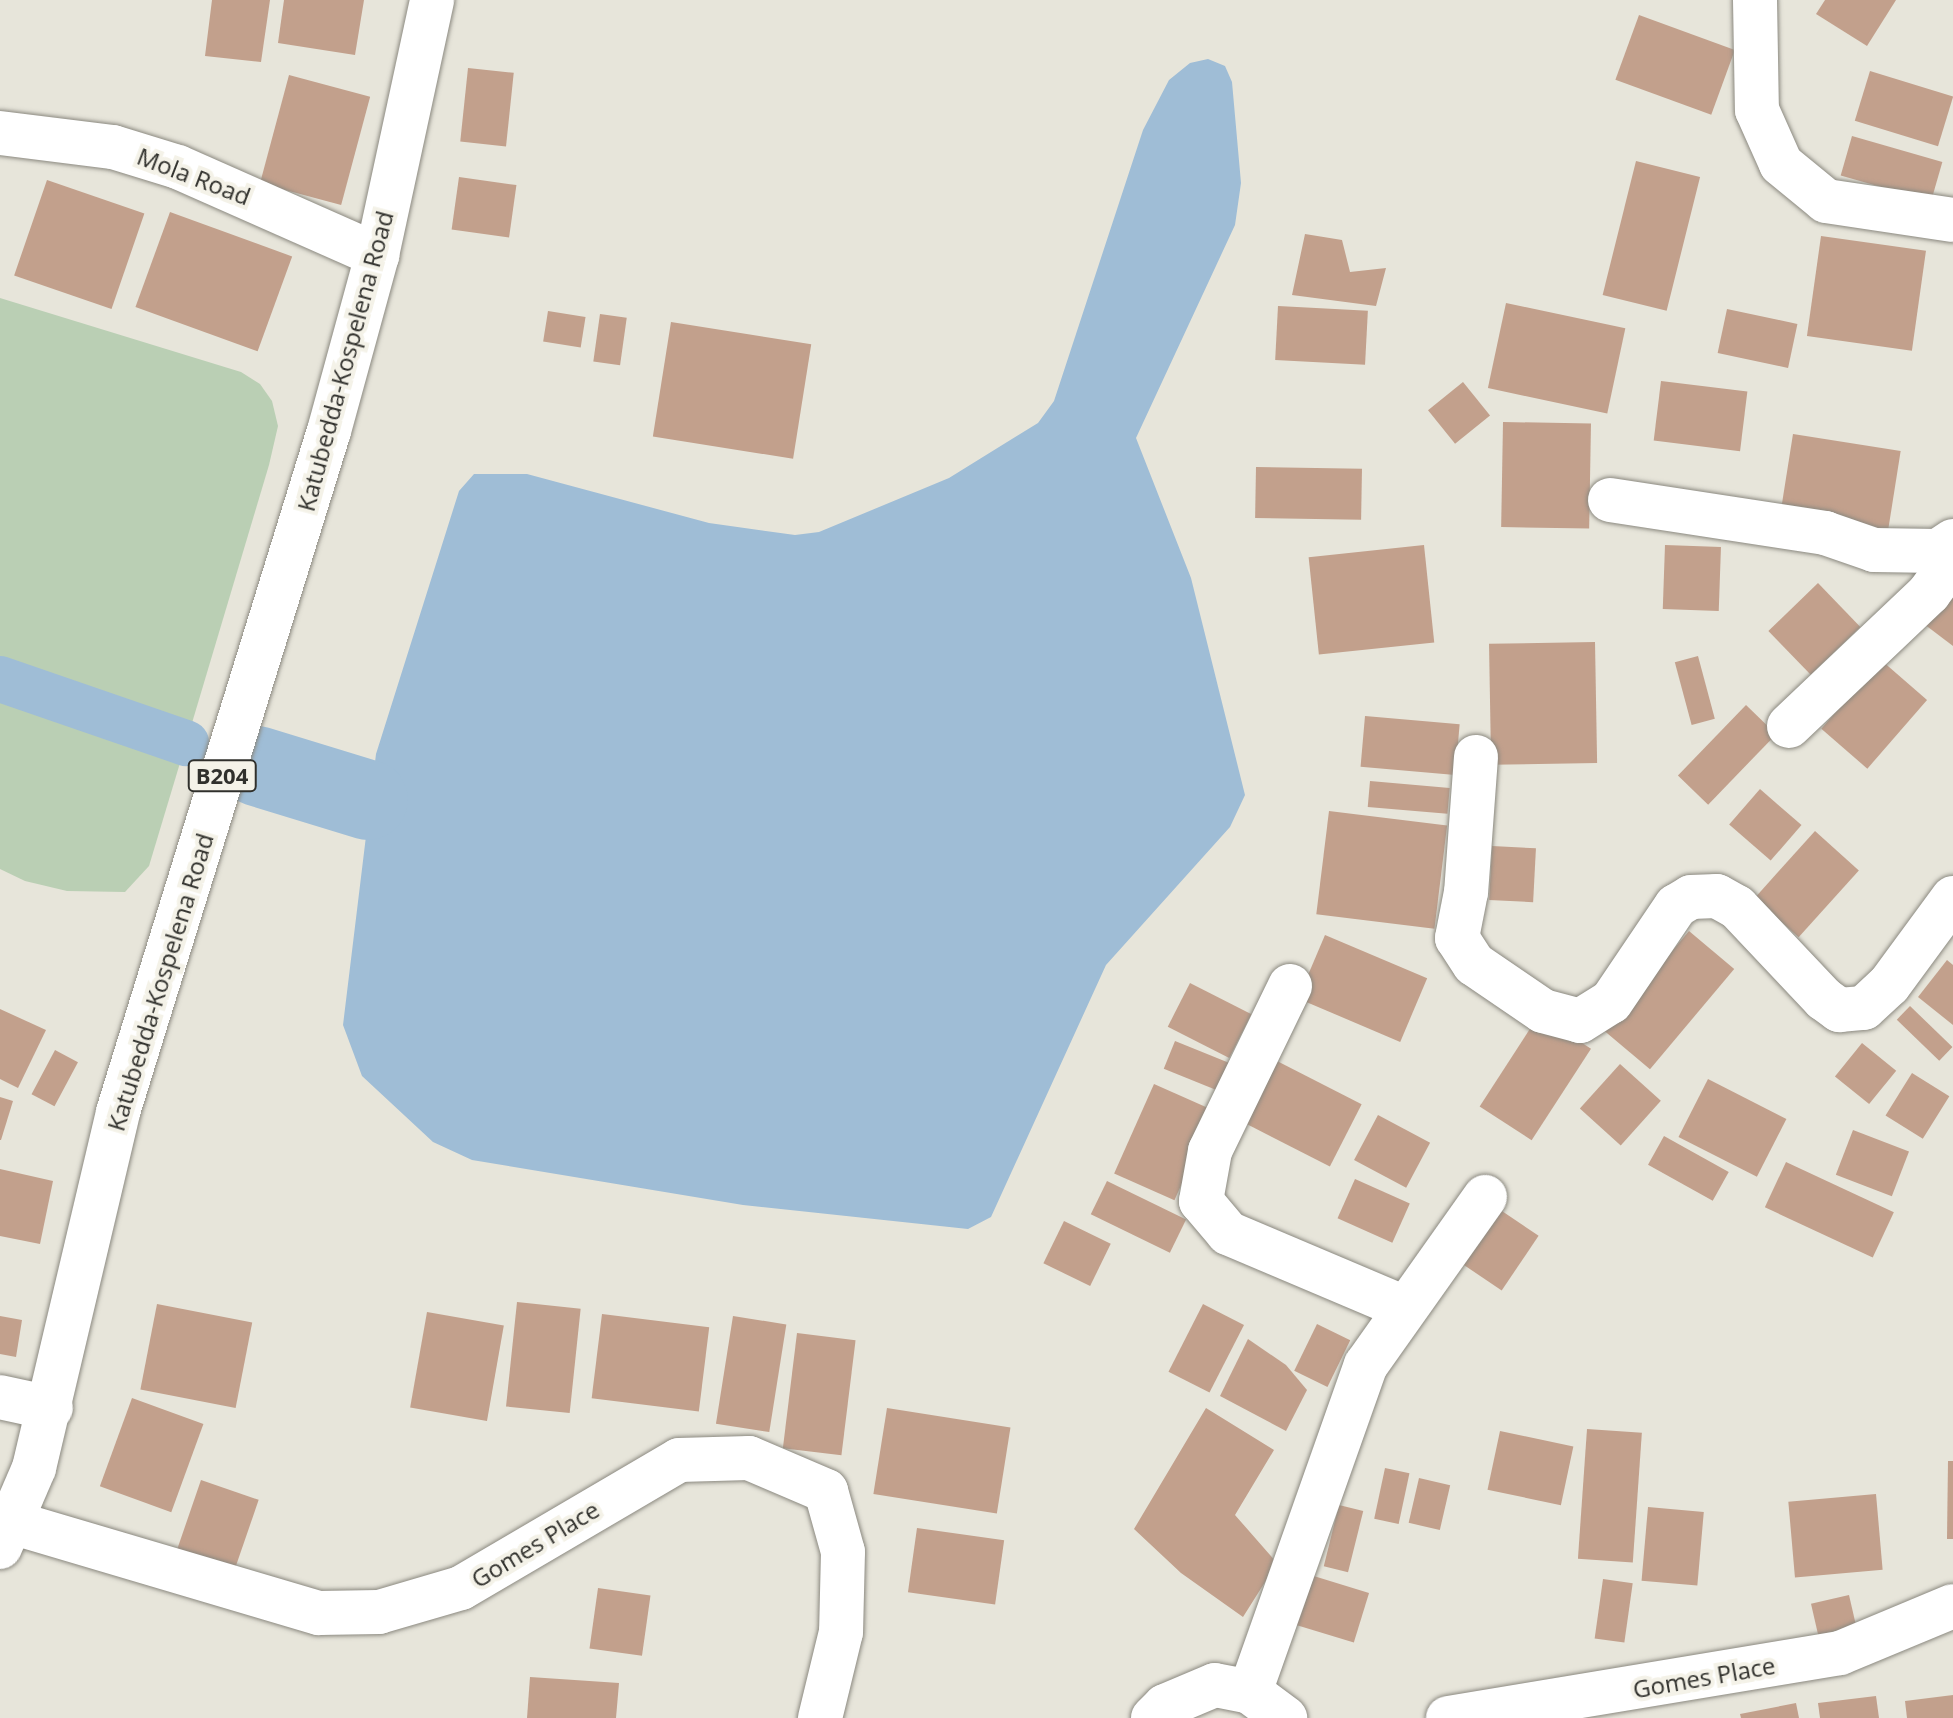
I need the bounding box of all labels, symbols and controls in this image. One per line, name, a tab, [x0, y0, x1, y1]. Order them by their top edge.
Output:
street label: Mola Road	[133, 141, 255, 211]
street label: Katubedda-Kospelena Road	[291, 208, 399, 514]
road number: B204	[186, 758, 258, 794]
street label: Katubedda-Kospelena Road	[101, 830, 219, 1134]
street label: Gomes Place	[466, 1495, 604, 1593]
street label: Gomes Place	[1631, 1650, 1777, 1704]

